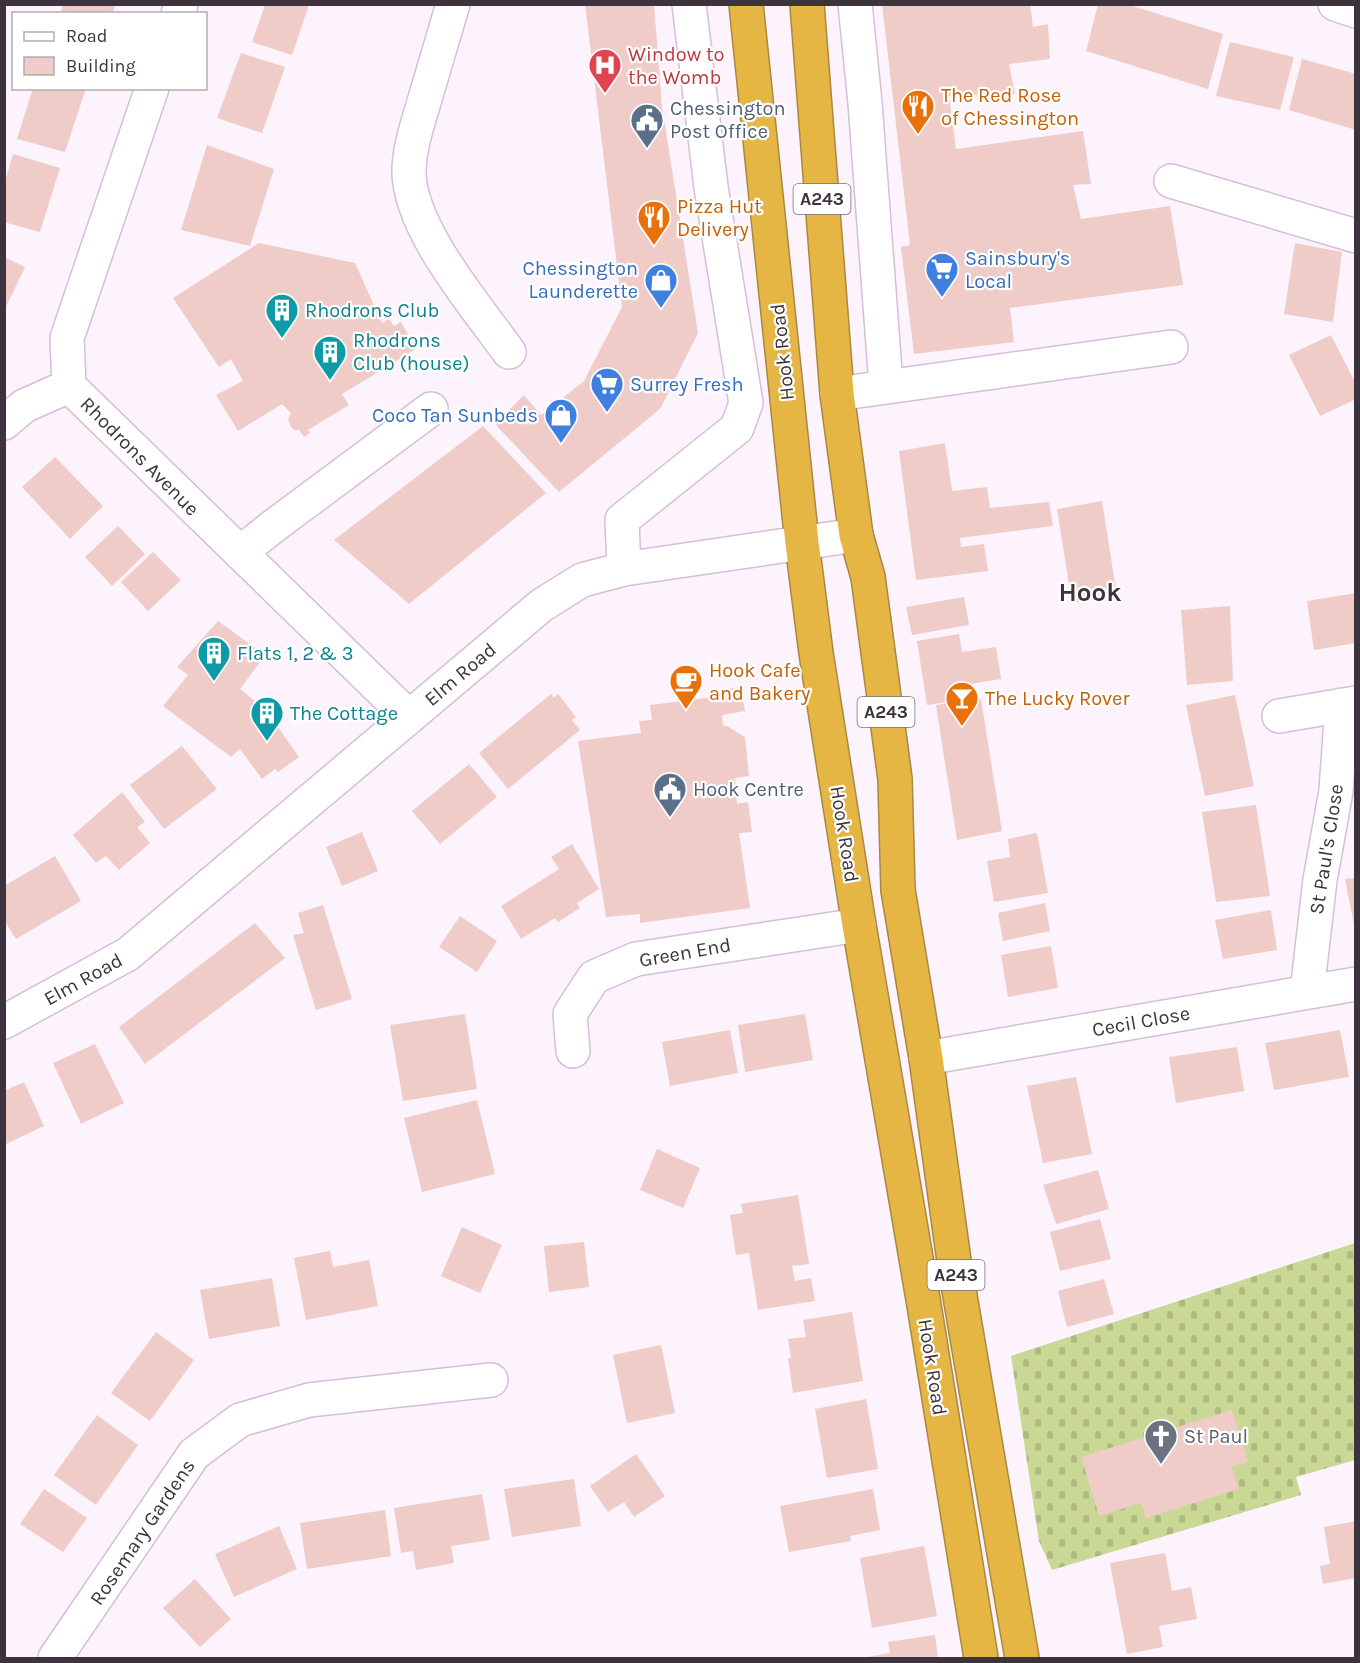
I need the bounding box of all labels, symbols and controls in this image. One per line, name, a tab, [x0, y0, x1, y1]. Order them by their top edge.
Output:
legend	[12, 12, 207, 90]
text: Road	[66, 25, 107, 47]
place label: Window to the Womb	[628, 43, 724, 89]
hospital icon: Window to the Womb	[587, 47, 623, 94]
text: Building	[66, 55, 136, 77]
place label: The Red Rose of Chessington	[941, 84, 1079, 130]
restaurant icon: The Red Rose of Chessington	[900, 88, 936, 135]
place label: Chessington Post Office	[670, 97, 785, 143]
public building icon: Chessington Post Office	[629, 102, 665, 149]
road number: A243	[794, 184, 850, 214]
place label: Pizza Hut Delivery	[677, 195, 762, 241]
restaurant icon: Pizza Hut Delivery	[636, 199, 672, 246]
place label: Sainsbury's Local	[965, 247, 1070, 293]
supermarket icon: Sainsbury's Local	[924, 251, 960, 298]
place label: Chessington Launderette	[523, 257, 638, 303]
shop icon: Chessington Launderette	[643, 262, 679, 309]
building icon: Rhodrons Club	[264, 292, 300, 339]
place label: Rhodrons Club	[305, 299, 439, 322]
street label: Hook Road	[766, 302, 799, 402]
place label: Rhodrons Club (house)	[353, 329, 470, 375]
building icon: Rhodrons Club (house)	[312, 334, 348, 381]
supermarket icon: Surrey Fresh	[589, 366, 625, 413]
place label: Surrey Fresh	[630, 373, 744, 396]
street label: Rhodrons Avenue	[76, 392, 204, 520]
shop icon: Coco Tan Sunbeds	[543, 397, 579, 444]
place label: Coco Tan Sunbeds	[372, 404, 538, 427]
district label: Hook	[1058, 577, 1122, 608]
building icon: Flats 1, 2 & 3	[196, 635, 232, 682]
street label: Elm Road	[420, 638, 501, 711]
place label: Flats 1, 2 & 3	[237, 642, 354, 665]
place label: Hook Cafe and Bakery	[709, 659, 810, 705]
cafe icon: Hook Cafe and Bakery	[668, 663, 704, 710]
bar icon: The Lucky Rover	[944, 680, 980, 727]
place label: The Lucky Rover	[985, 687, 1130, 710]
building icon: The Cottage	[249, 695, 285, 742]
road number: A243	[858, 697, 914, 727]
place label: The Cottage	[290, 702, 398, 725]
public building icon: Hook Centre	[652, 771, 688, 818]
place label: Hook Centre	[693, 778, 804, 801]
street label: St Paul's Close	[1305, 782, 1348, 916]
street label: Hook Road	[826, 784, 863, 884]
street label: Green End	[637, 933, 733, 972]
street label: Elm Road	[40, 948, 127, 1010]
street label: Cecil Close	[1090, 1002, 1192, 1041]
road number: A243	[928, 1260, 984, 1290]
street label: Hook Road	[914, 1317, 951, 1417]
church icon: St Paul	[1143, 1418, 1179, 1465]
place label: St Paul	[1184, 1425, 1248, 1448]
street label: Rosemary Gardens	[85, 1455, 200, 1610]

